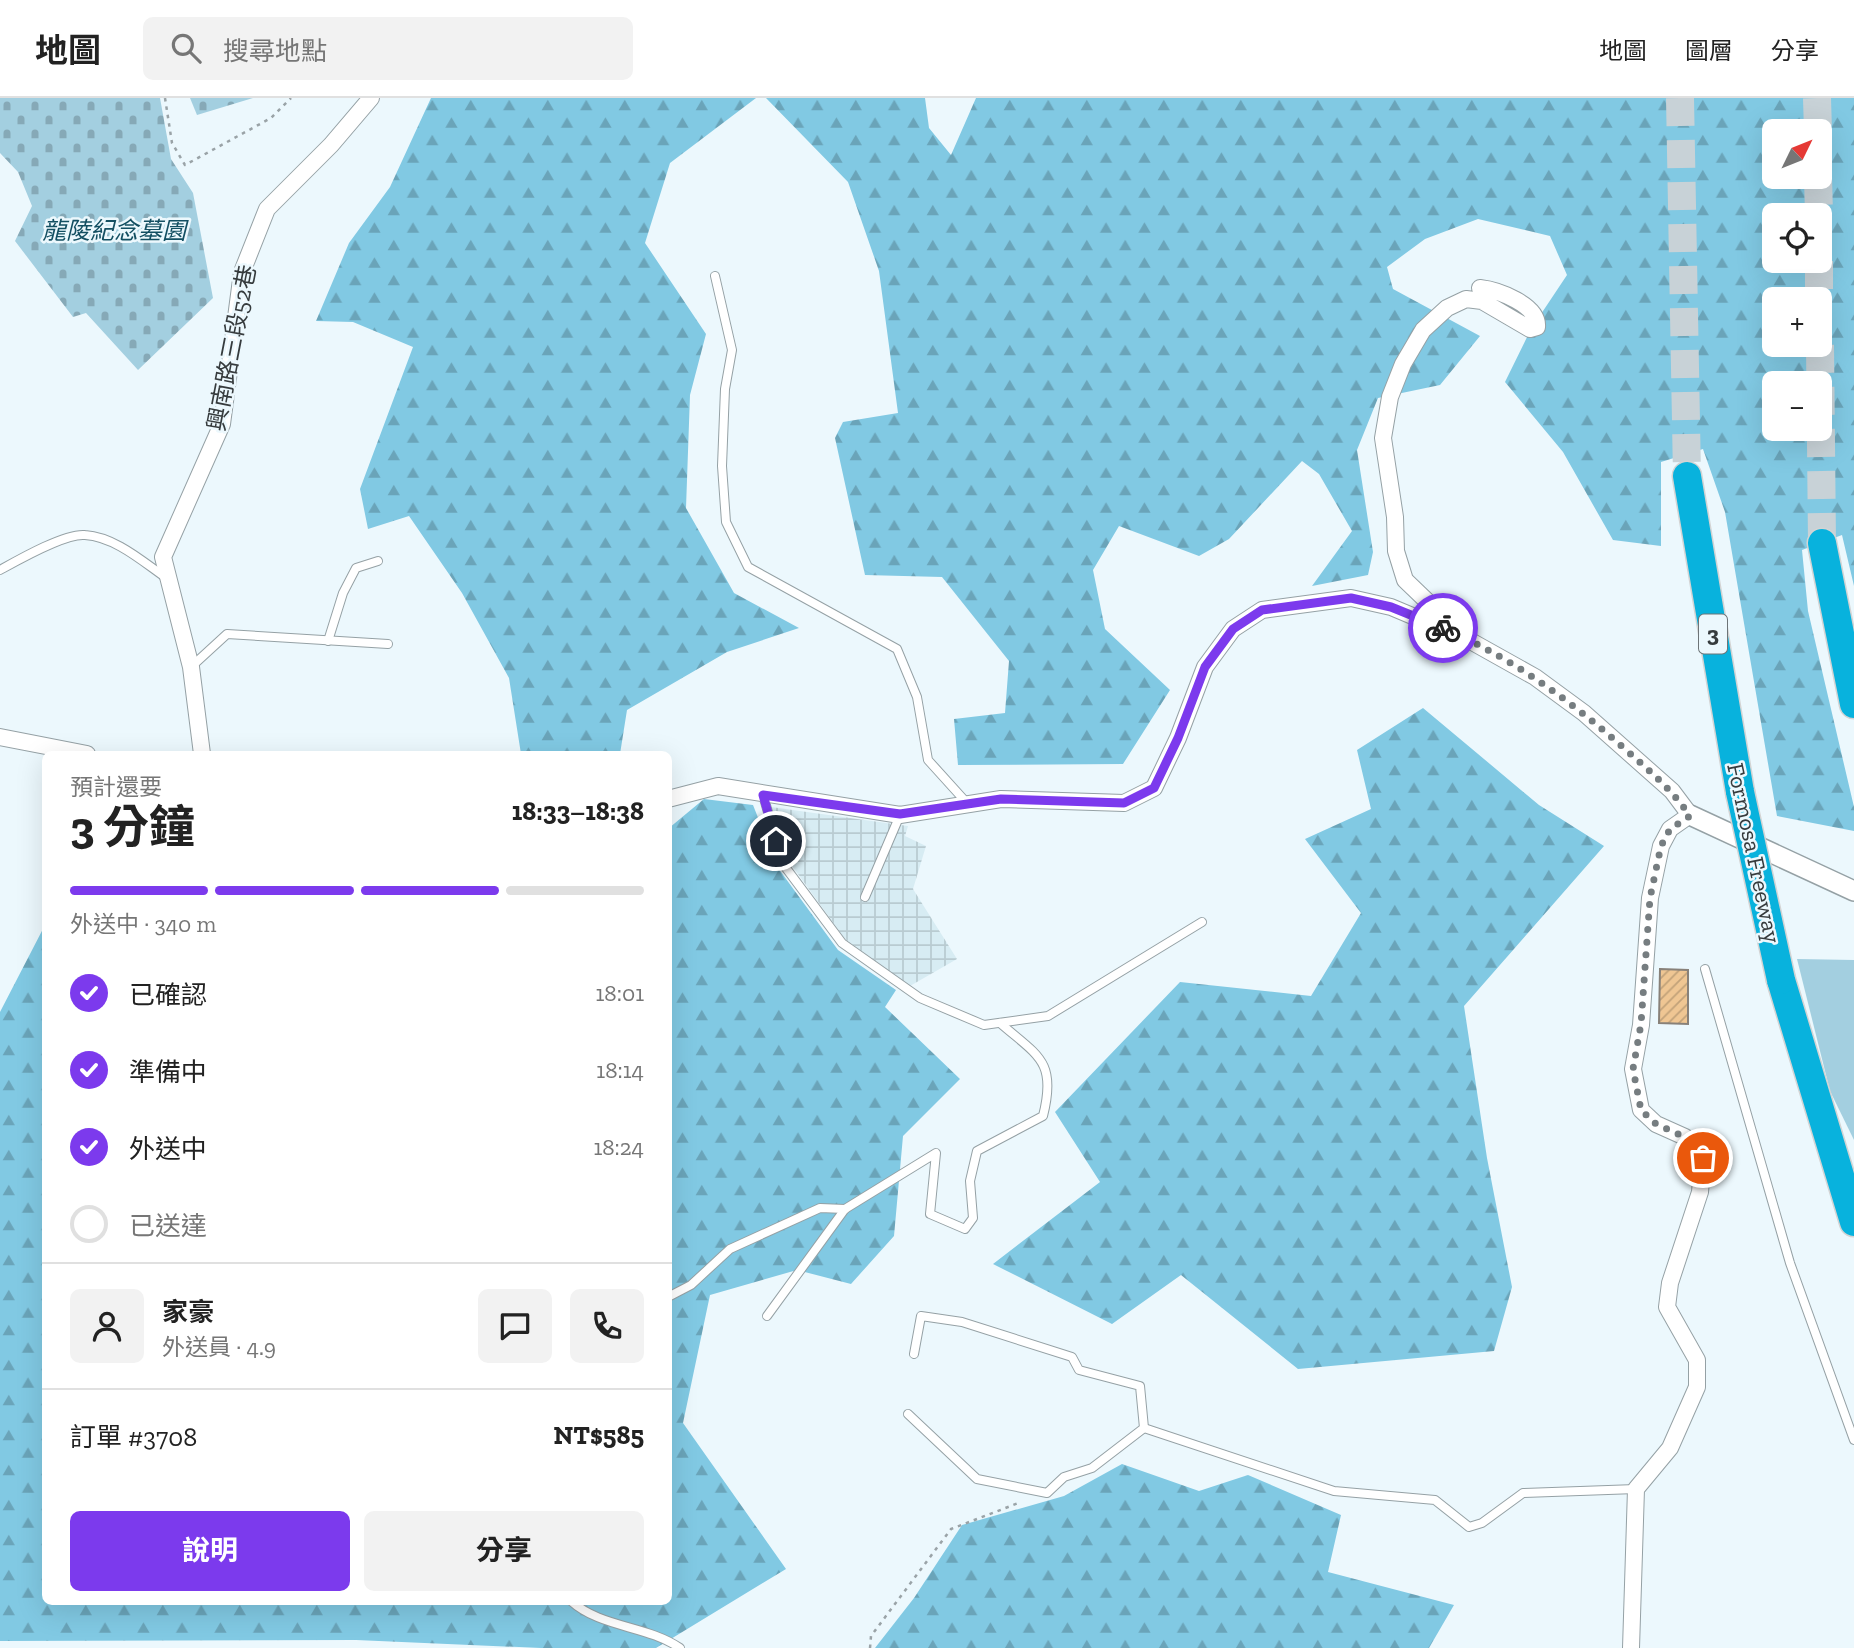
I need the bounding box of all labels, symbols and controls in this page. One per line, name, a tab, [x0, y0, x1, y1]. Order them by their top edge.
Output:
search box	[143, 17, 633, 80]
icon: search	[167, 29, 205, 67]
text: 地圖	[35, 31, 101, 70]
text: 搜尋地點	[223, 35, 327, 67]
text: 地圖	[1599, 36, 1647, 65]
text: 圖層	[1685, 36, 1733, 65]
text: 分享	[1771, 36, 1819, 65]
north arrow	[1762, 119, 1832, 189]
map controls	[1762, 119, 1832, 441]
button: locate	[1762, 203, 1832, 273]
park label: 龍陵紀念墓園	[42, 216, 189, 245]
street label: 興南路三段52巷	[201, 262, 262, 433]
button: +	[1762, 287, 1832, 357]
button: −	[1762, 371, 1832, 441]
courier	[1408, 593, 1478, 663]
icon: bike	[1424, 609, 1462, 647]
road number: 3	[1699, 614, 1727, 654]
street label: Formosa Freeway	[1721, 760, 1788, 946]
text: 預計還要	[70, 773, 162, 801]
text: 18:33–18:38	[512, 795, 644, 827]
text: 3 分鐘	[70, 800, 195, 855]
pin	[746, 811, 806, 871]
icon: home	[757, 822, 795, 860]
text: 外送中 · 340 m	[70, 910, 216, 938]
icon: check	[70, 974, 108, 1012]
text: 已確認	[129, 979, 207, 1011]
text: 18:01	[596, 979, 644, 1007]
icon: check	[70, 1051, 108, 1089]
text: 準備中	[129, 1056, 207, 1088]
text: 18:14	[596, 1056, 644, 1084]
icon: check	[70, 1128, 108, 1166]
pin	[1673, 1128, 1733, 1188]
text: 外送中	[129, 1133, 207, 1165]
text: 18:24	[593, 1133, 644, 1161]
icon: bag	[1684, 1139, 1722, 1177]
text: 已送達	[129, 1210, 207, 1242]
button: person	[70, 1289, 144, 1363]
button: chat	[478, 1289, 552, 1363]
button: phone	[570, 1289, 644, 1363]
text: 家豪	[162, 1296, 214, 1328]
text: 外送員 · 4.9	[162, 1333, 276, 1361]
text: NT$585	[553, 1419, 644, 1451]
text: 訂單 #3708	[70, 1421, 197, 1453]
button: 說明	[70, 1511, 350, 1591]
button: 分享	[364, 1511, 644, 1591]

